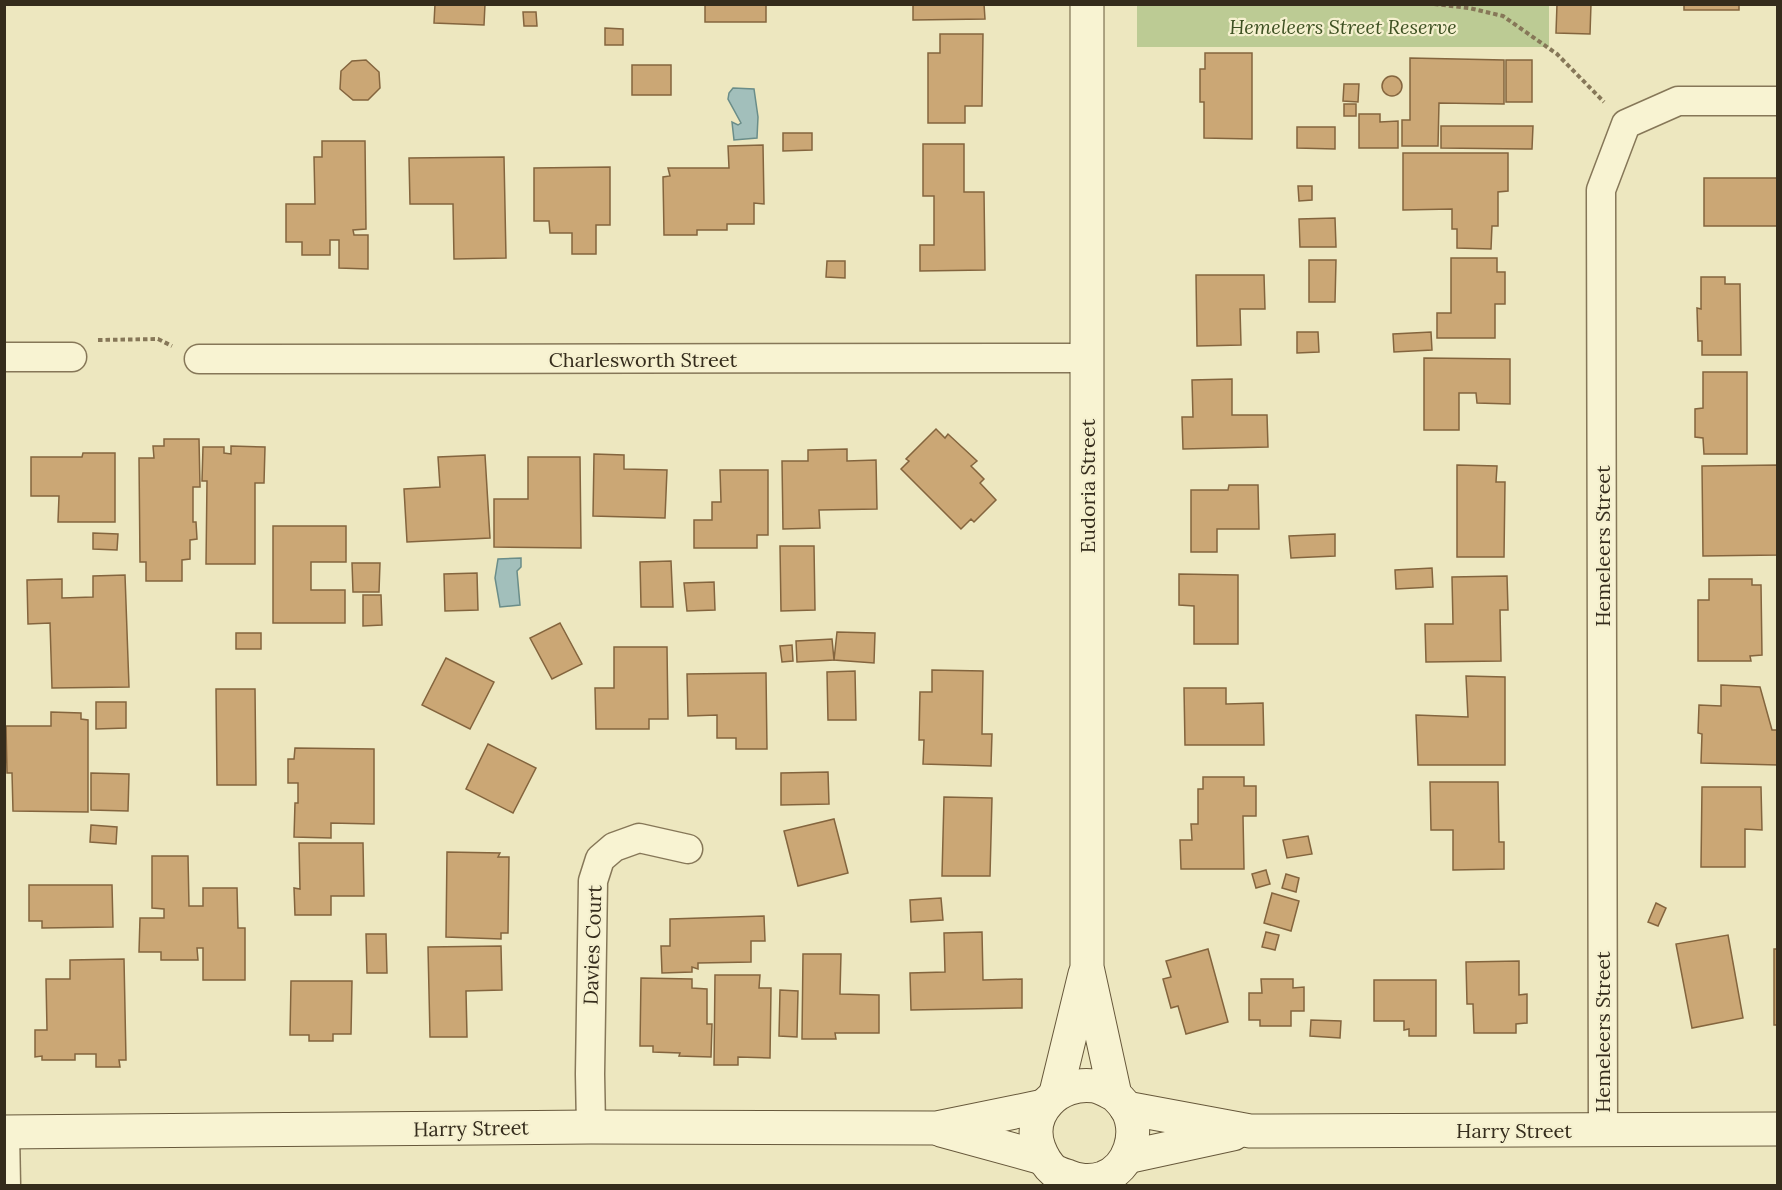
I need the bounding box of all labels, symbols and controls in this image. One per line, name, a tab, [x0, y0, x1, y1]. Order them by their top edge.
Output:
park label: Hemeleers Street Reserve	[1229, 14, 1457, 39]
street label: Charlesworth Street	[549, 347, 737, 372]
street label: Eudoria Street	[1075, 419, 1100, 553]
street label: Hemeleers Street	[1590, 465, 1615, 627]
street label: Davies Court	[577, 884, 607, 1005]
street label: Hemeleers Street	[1590, 951, 1615, 1113]
street label: Harry Street	[413, 1114, 529, 1142]
street label: Harry Street	[1456, 1118, 1572, 1143]

